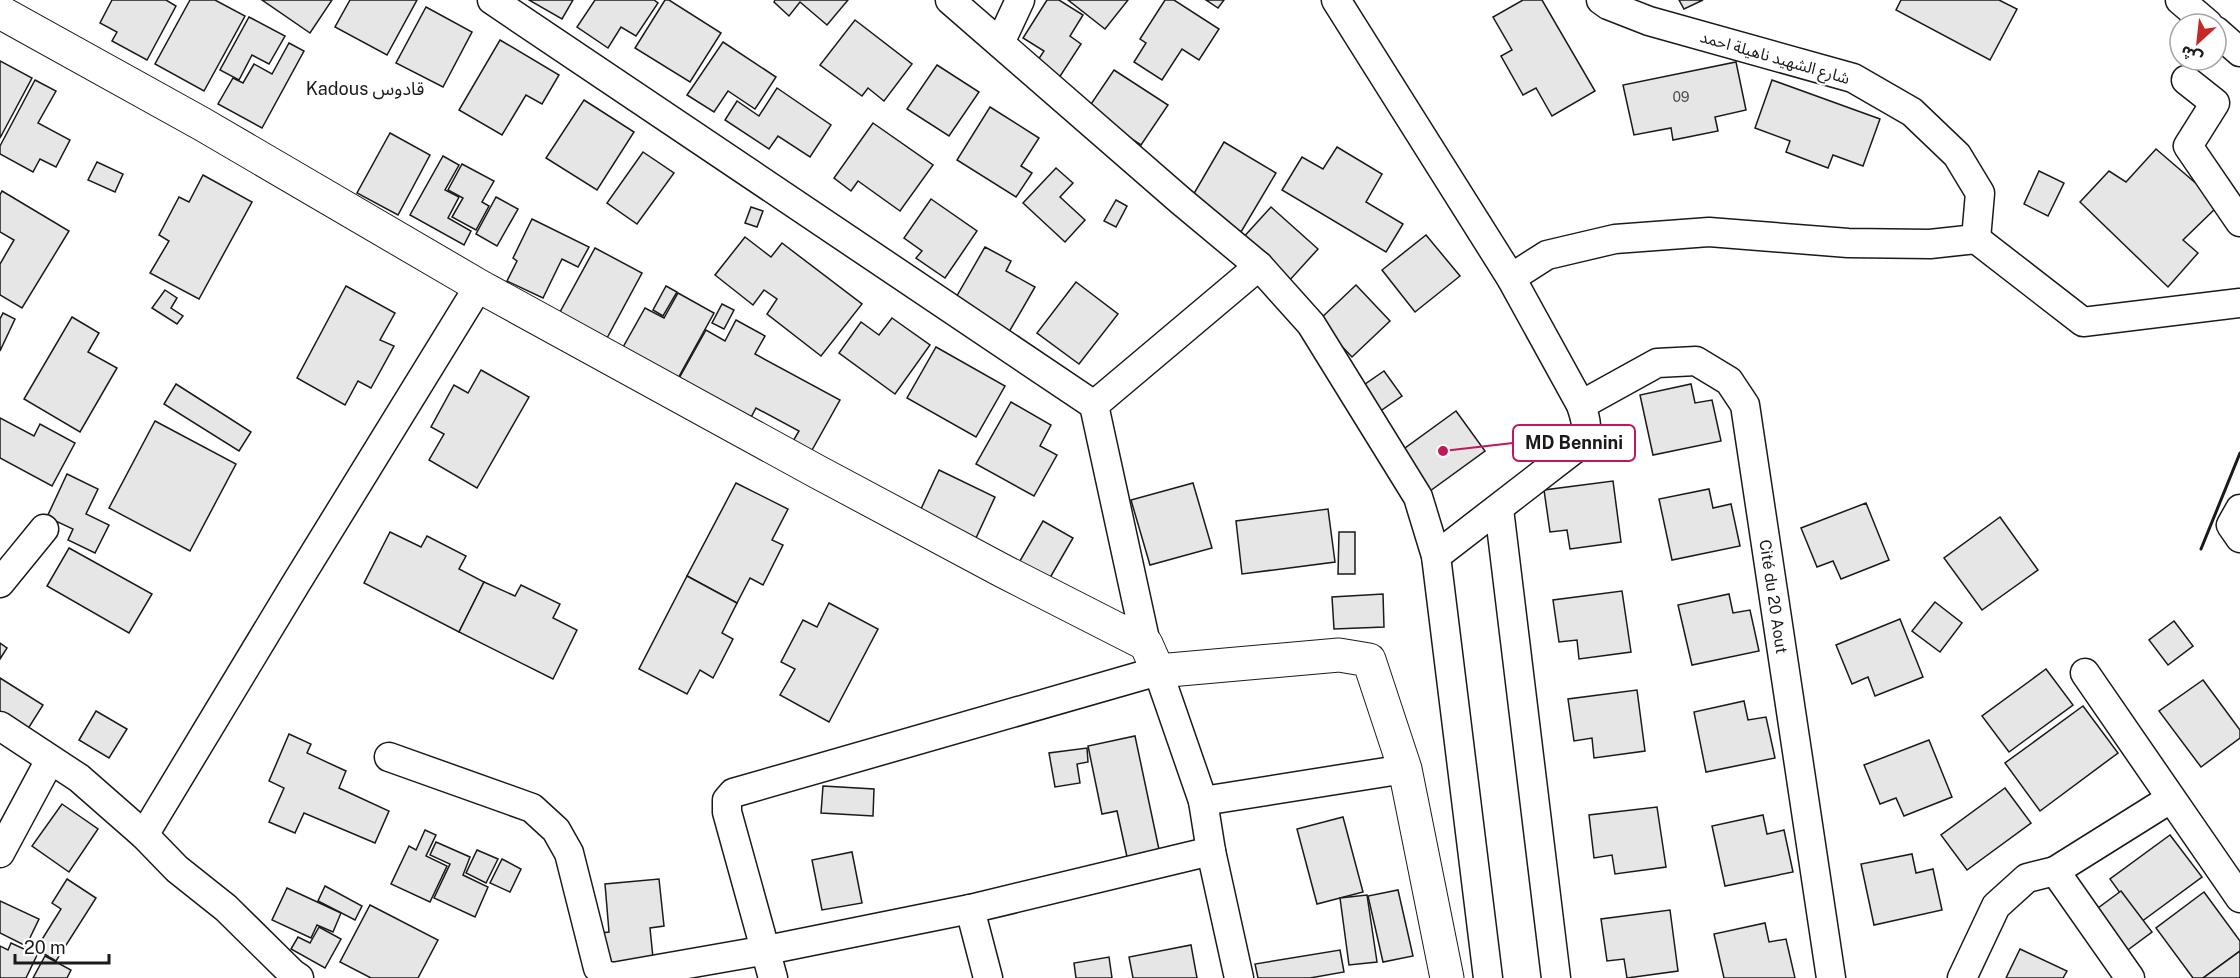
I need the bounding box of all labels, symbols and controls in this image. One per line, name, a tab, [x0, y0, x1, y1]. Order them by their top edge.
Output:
north arrow	[2168, 12, 2228, 72]
street label: شارع الشهيد ناهيلة احمد	[1697, 27, 1852, 91]
text: ش	[2177, 41, 2205, 68]
district label: Kadous قادوس	[306, 78, 424, 100]
house number: 09	[1672, 89, 1690, 105]
callout: MD Bennini	[1513, 425, 1635, 461]
text: MD Bennini	[1525, 432, 1623, 453]
street label: Cité du 20 Aout	[1755, 538, 1791, 655]
scale bar	[15, 927, 110, 965]
text: 20 m	[24, 937, 66, 958]

